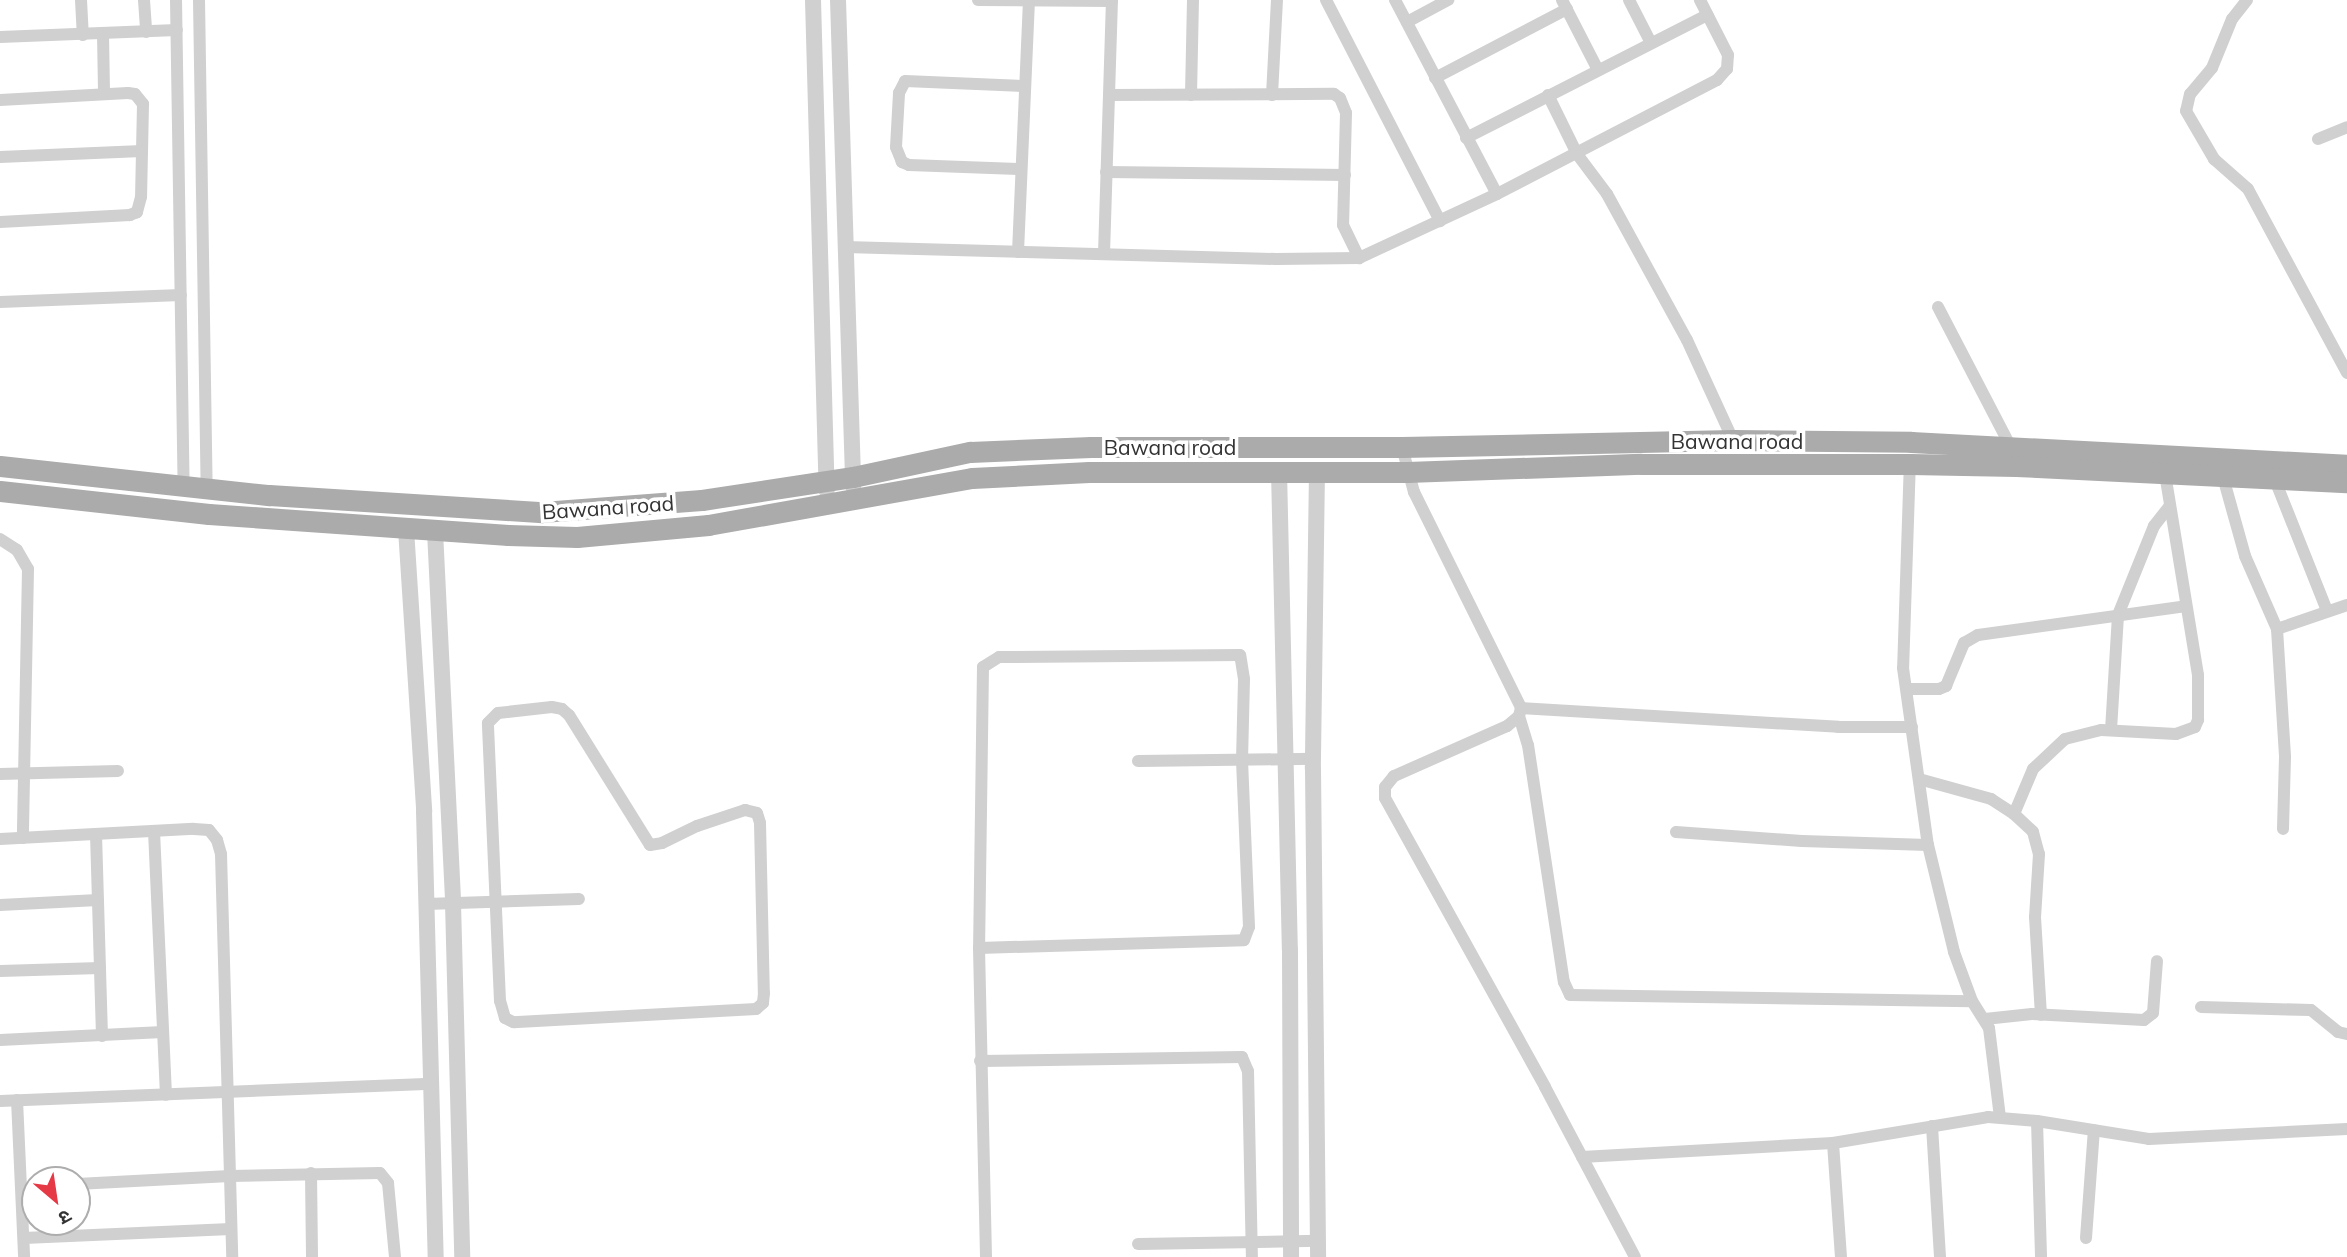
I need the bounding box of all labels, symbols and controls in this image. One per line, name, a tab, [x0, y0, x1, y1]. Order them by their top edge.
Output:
street label: Bawana road	[1671, 428, 1803, 454]
street label: Bawana road	[1104, 434, 1236, 460]
street label: Bawana road	[541, 490, 675, 524]
north arrow	[21, 1166, 91, 1236]
text: उ	[55, 1204, 76, 1231]

